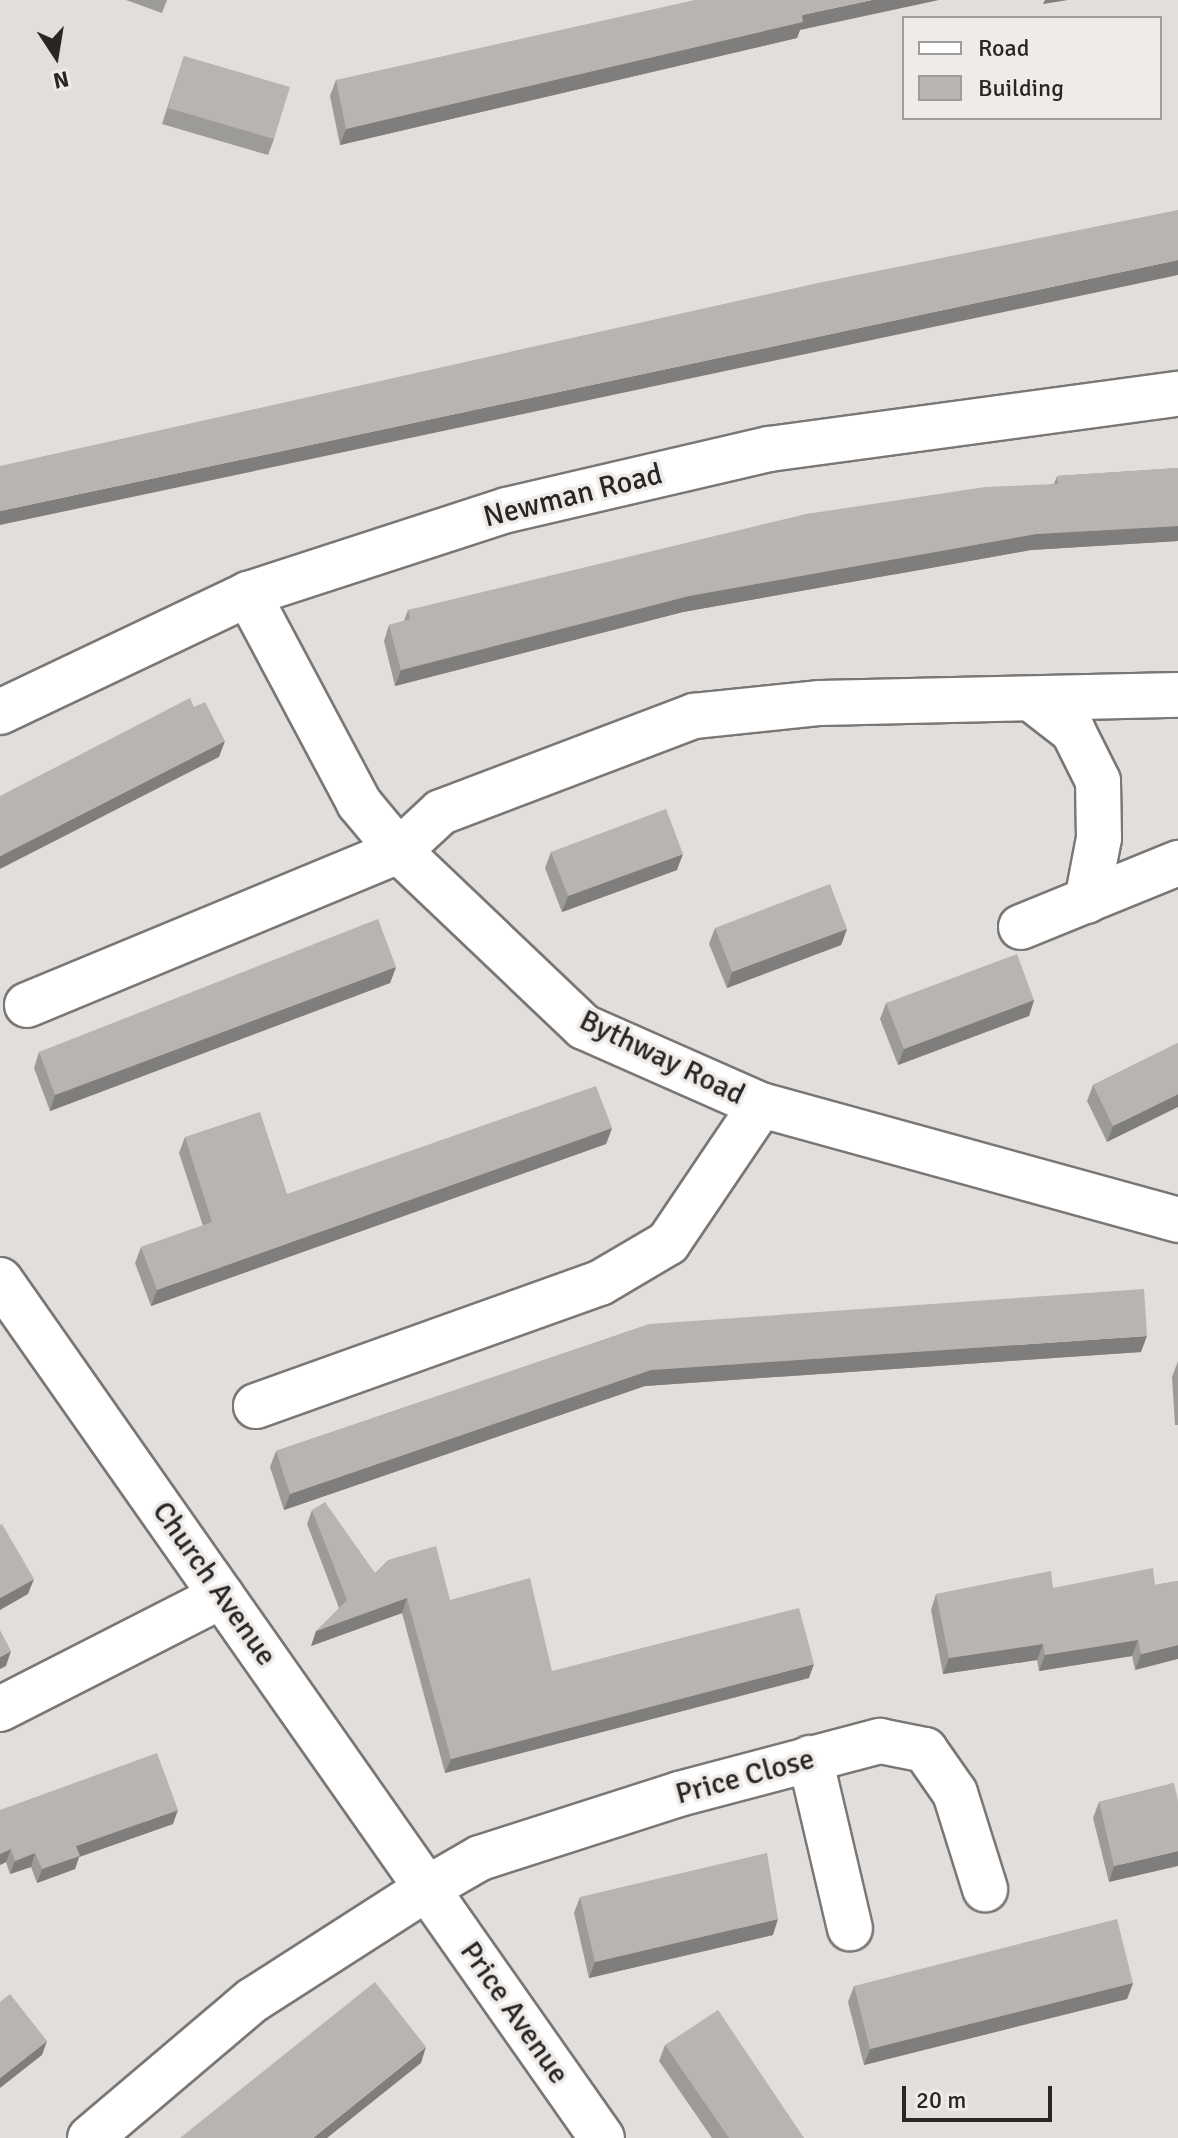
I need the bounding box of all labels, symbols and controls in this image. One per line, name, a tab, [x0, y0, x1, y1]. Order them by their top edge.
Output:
north arrow	[16, 16, 96, 96]
legend	[902, 16, 1162, 120]
text: Road	[978, 33, 1029, 63]
text: N	[51, 65, 71, 95]
text: Building	[978, 73, 1064, 103]
street label: Newman Road	[480, 456, 666, 536]
street label: Bythway Road	[573, 1002, 751, 1114]
street label: Church Avenue	[144, 1495, 284, 1673]
street label: Price Close	[672, 1741, 818, 1813]
street label: Price Avenue	[452, 1935, 576, 2091]
scale bar	[906, 2070, 1056, 2120]
text: 20 m	[916, 2085, 966, 2115]

